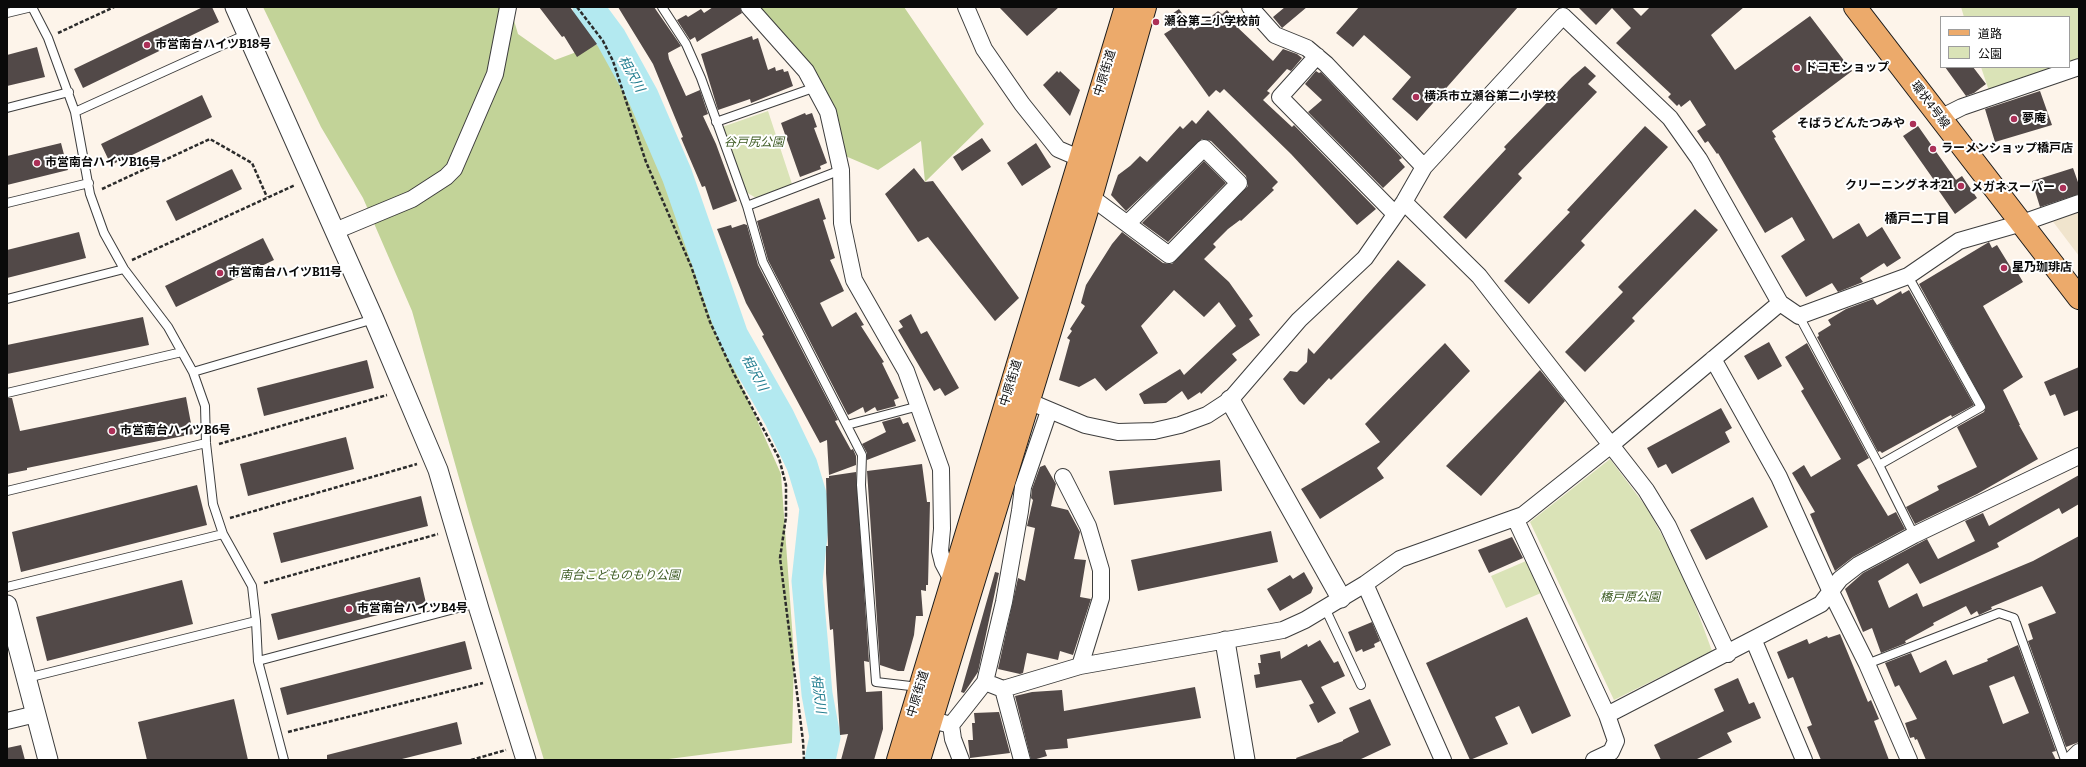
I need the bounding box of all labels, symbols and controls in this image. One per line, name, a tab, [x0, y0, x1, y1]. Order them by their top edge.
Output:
place label: 瀬谷第二小学校前	[1164, 15, 1260, 29]
legend	[1940, 16, 2070, 68]
marker: 瀬谷第二小学校前	[1151, 17, 1161, 27]
text: 道路	[1978, 27, 2002, 41]
place label: 市営南台ハイツB18号	[155, 38, 271, 52]
marker: 市営南台ハイツB18号	[142, 40, 152, 50]
text: 公園	[1978, 47, 2002, 61]
street label: 中原街道	[1091, 48, 1119, 98]
water label: 相沢川	[615, 53, 647, 95]
place label: ドコモショップ	[1805, 61, 1889, 75]
marker: ドコモショップ	[1792, 63, 1802, 73]
street label: 環状4号線	[1908, 79, 1952, 131]
place label: 横浜市立瀬谷第二小学校	[1424, 90, 1556, 104]
marker: 横浜市立瀬谷第二小学校	[1411, 92, 1421, 102]
place label: 夢庵	[2022, 112, 2046, 126]
marker: 夢庵	[2009, 114, 2019, 124]
place label: そばうどんたつみや	[1797, 117, 1905, 131]
marker: そばうどんたつみや	[1908, 119, 1918, 129]
park label: 谷戸尻公園	[724, 136, 784, 150]
place label: ラーメンショップ橋戸店	[1941, 142, 2073, 156]
marker: ラーメンショップ橋戸店	[1928, 144, 1938, 154]
place label: 市営南台ハイツB16号	[45, 156, 161, 170]
marker: 市営南台ハイツB16号	[32, 158, 42, 168]
place label: クリーニングネオ21	[1845, 179, 1953, 193]
marker: クリーニングネオ21	[1956, 181, 1966, 191]
place label: メガネスーパー	[1971, 181, 2055, 195]
marker: メガネスーパー	[2058, 183, 2068, 193]
district label: 橋戸二丁目	[1885, 211, 1949, 227]
place label: 星乃珈琲店	[2012, 261, 2072, 275]
marker: 星乃珈琲店	[1999, 263, 2009, 273]
place label: 市営南台ハイツB11号	[228, 266, 342, 280]
marker: 市営南台ハイツB11号	[215, 268, 225, 278]
water label: 相沢川	[738, 352, 770, 394]
street label: 中原街道	[997, 358, 1025, 408]
place label: 市営南台ハイツB6号	[120, 424, 231, 438]
marker: 市営南台ハイツB6号	[107, 426, 117, 436]
park label: 南台こどものもり公園	[560, 569, 680, 583]
park label: 橋戸原公園	[1600, 591, 1660, 605]
place label: 市営南台ハイツB4号	[357, 602, 468, 616]
marker: 市営南台ハイツB4号	[344, 604, 354, 614]
street label: 中原街道	[904, 669, 932, 719]
water label: 相沢川	[808, 674, 828, 714]

